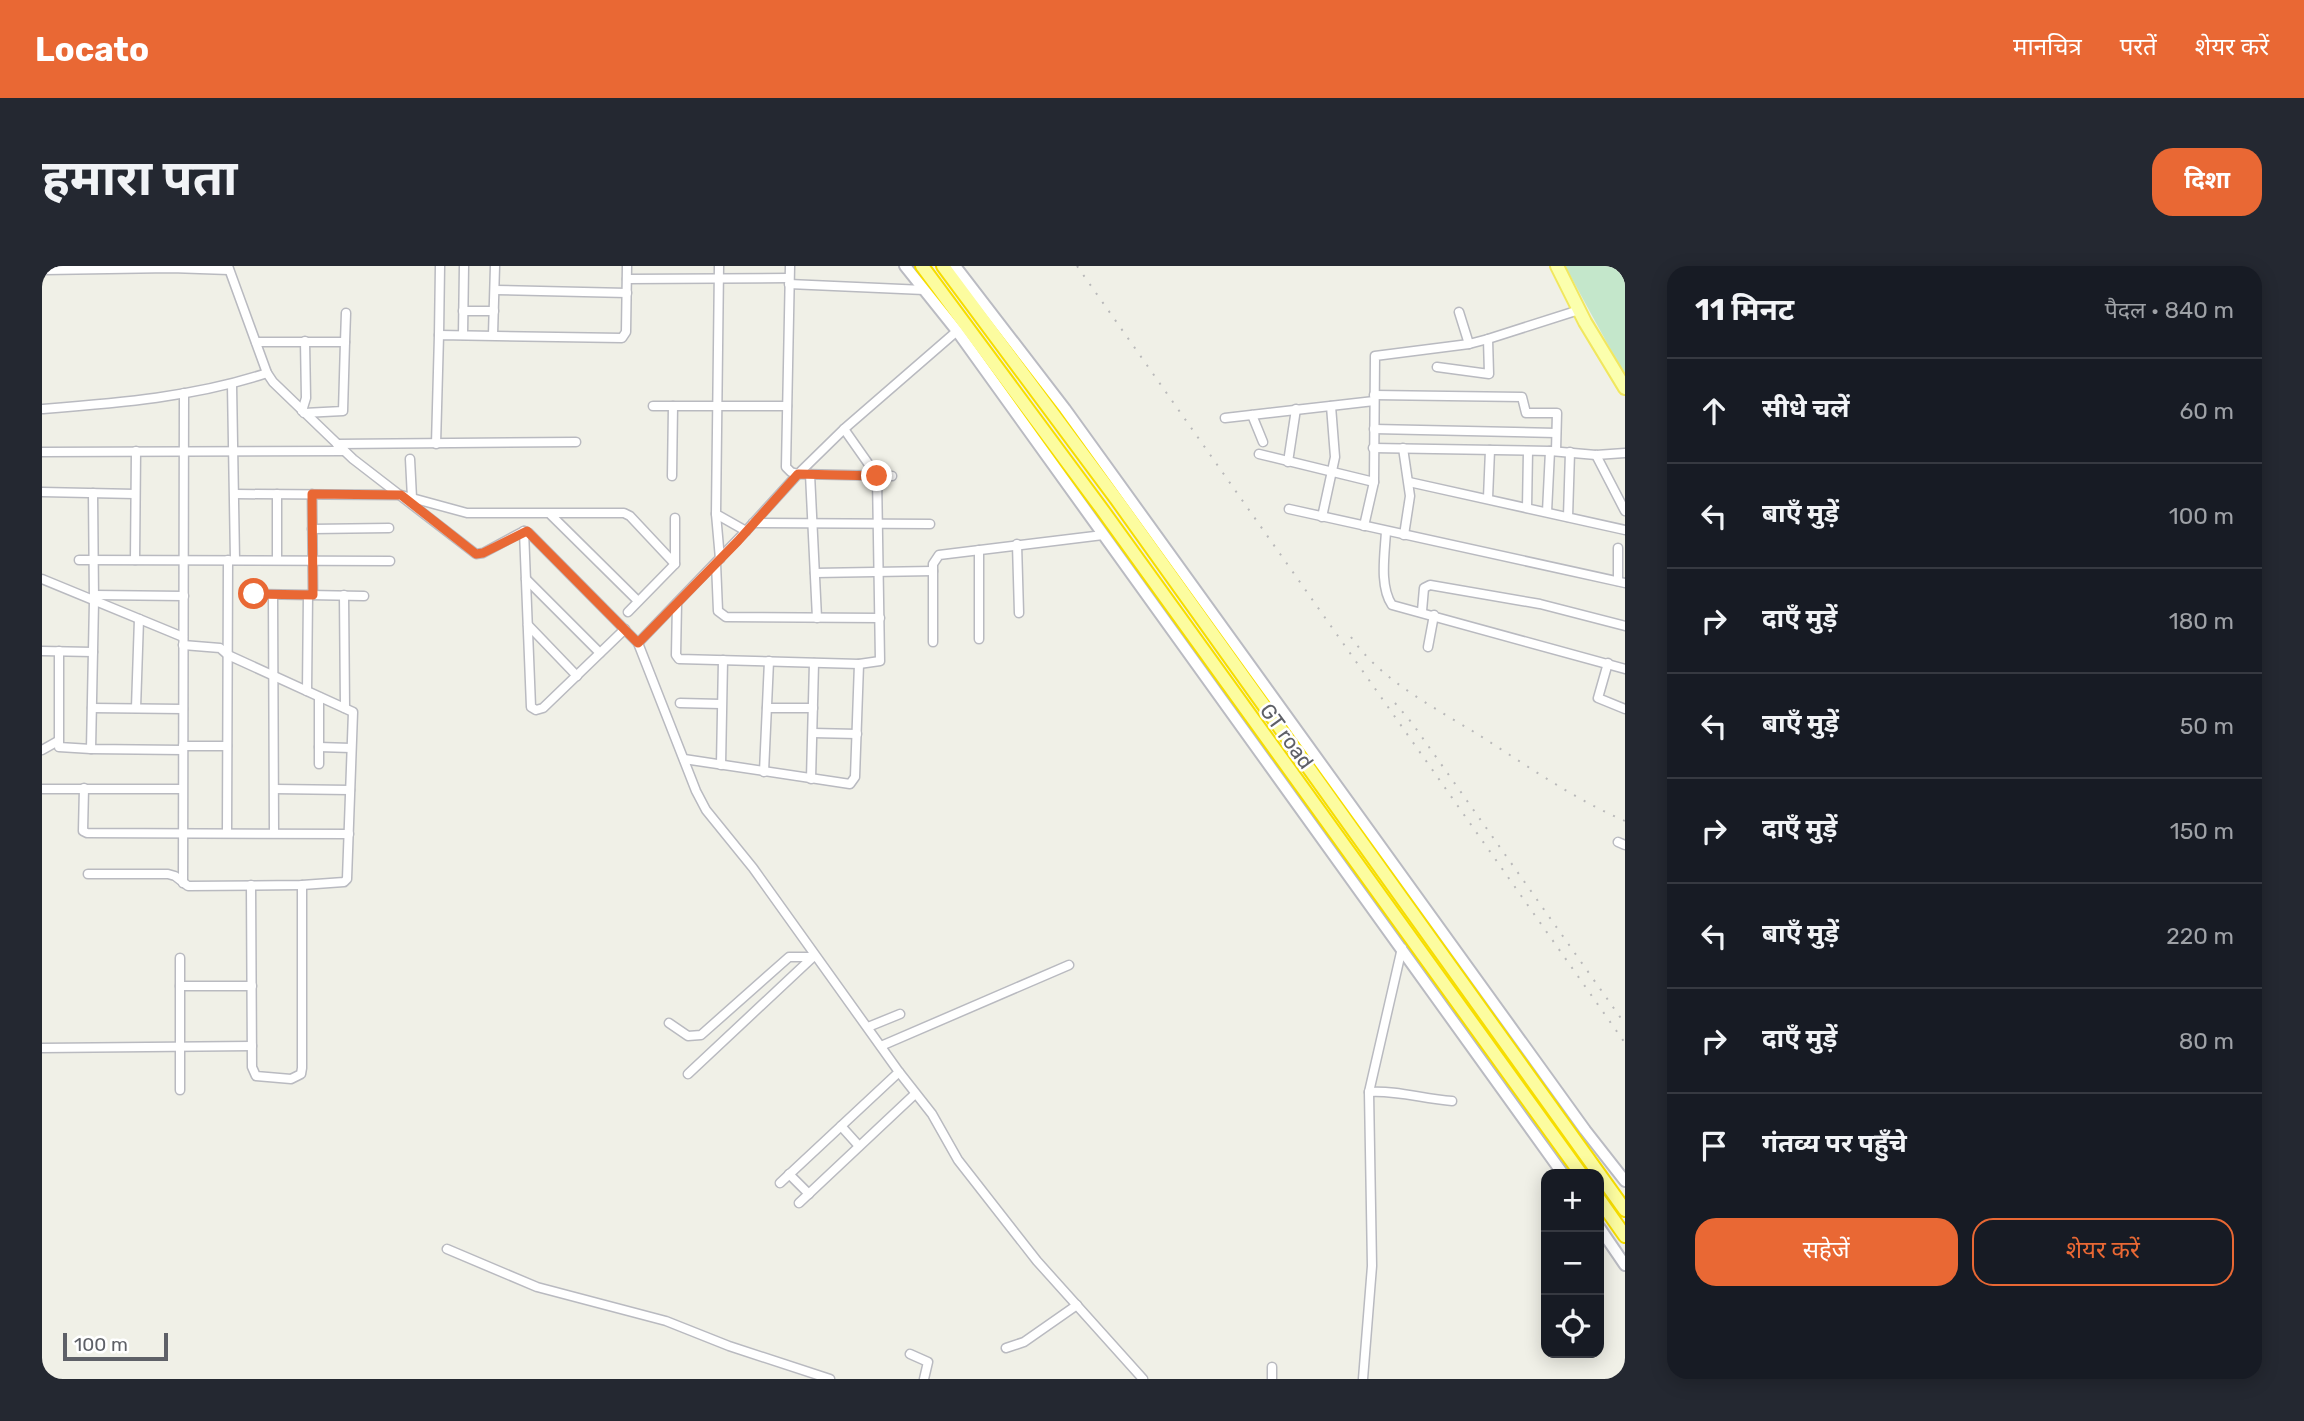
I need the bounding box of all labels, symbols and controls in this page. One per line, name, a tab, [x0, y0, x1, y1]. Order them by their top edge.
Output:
text: Locato	[35, 30, 149, 69]
text: मानचित्र	[2013, 33, 2082, 61]
text: परतें	[2120, 33, 2157, 61]
text: शेयर करें	[2195, 33, 2269, 61]
button: दिशा	[2152, 148, 2262, 216]
text: हमारा पता	[42, 149, 237, 207]
text: 11 मिनट	[1695, 292, 1794, 328]
text: पैदल · 840 m	[2105, 296, 2234, 324]
icon: ahead	[1695, 392, 1733, 430]
text: सीधे चलें	[1762, 393, 1850, 424]
text: 60 m	[2179, 397, 2234, 425]
route end	[861, 460, 892, 491]
icon: left	[1695, 497, 1733, 535]
text: बाएँ मुड़ें	[1762, 498, 1839, 529]
text: 100 m	[2169, 502, 2234, 530]
route start	[238, 578, 269, 609]
icon: right	[1695, 602, 1733, 640]
text: दाएँ मुड़ें	[1762, 603, 1837, 634]
text: 180 m	[2169, 607, 2234, 635]
street label: GT road	[1255, 698, 1319, 774]
icon: left	[1695, 707, 1733, 745]
text: बाएँ मुड़ें	[1762, 708, 1839, 739]
text: 50 m	[2180, 712, 2234, 740]
icon: right	[1695, 812, 1733, 850]
text: दाएँ मुड़ें	[1762, 813, 1837, 844]
text: 150 m	[2170, 817, 2234, 845]
icon: left	[1695, 917, 1733, 955]
text: बाएँ मुड़ें	[1762, 918, 1839, 949]
text: 220 m	[2166, 922, 2234, 950]
icon: right	[1695, 1022, 1733, 1060]
text: दाएँ मुड़ें	[1762, 1023, 1837, 1054]
text: 80 m	[2179, 1027, 2234, 1055]
icon: arrive	[1695, 1127, 1733, 1165]
text: गंतव्य पर पहुँचे	[1762, 1128, 1907, 1159]
map controls	[1541, 1169, 1604, 1358]
button: +	[1541, 1169, 1604, 1232]
button: सहेजें	[1695, 1218, 1958, 1286]
button: शेयर करें	[1972, 1218, 2234, 1286]
button: −	[1541, 1232, 1604, 1295]
button: locate	[1541, 1295, 1604, 1358]
scale bar	[63, 1330, 168, 1362]
text: 100 m	[74, 1333, 128, 1356]

